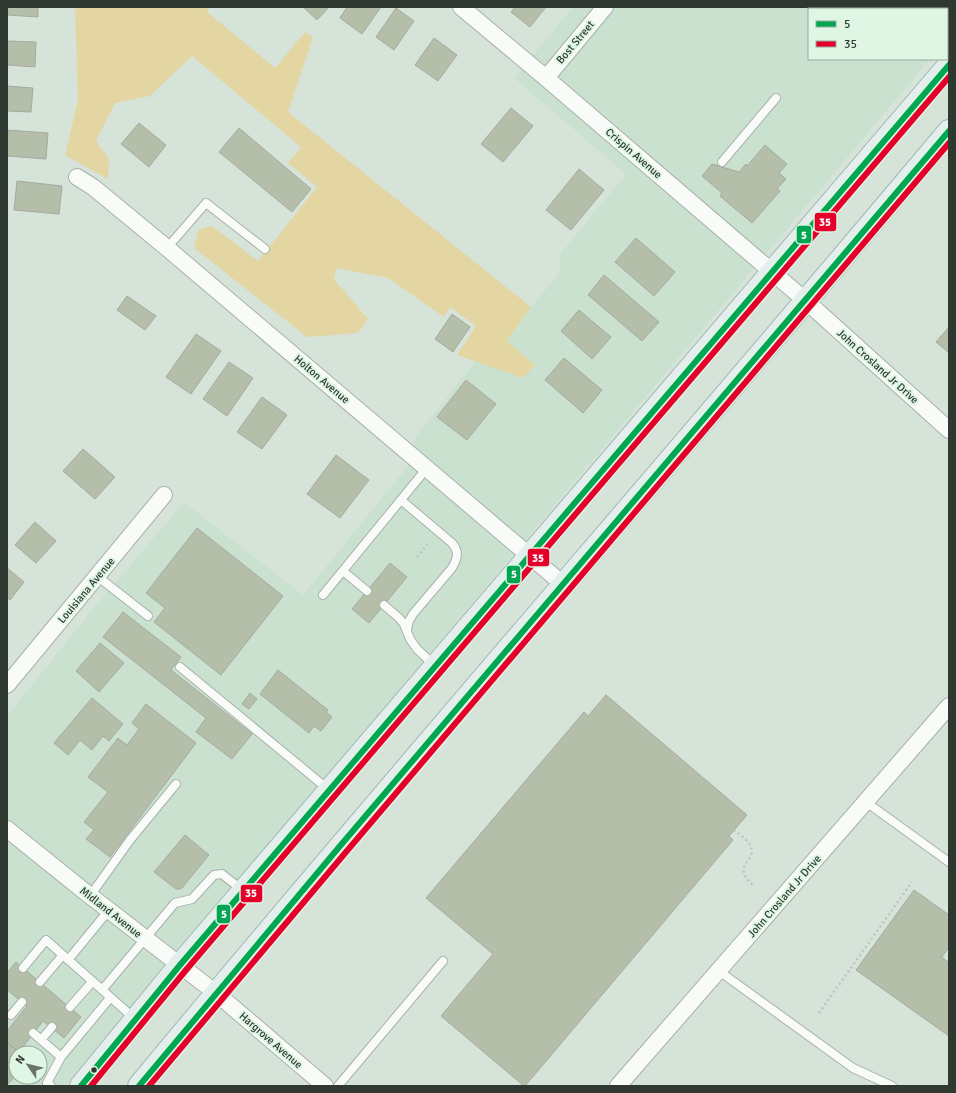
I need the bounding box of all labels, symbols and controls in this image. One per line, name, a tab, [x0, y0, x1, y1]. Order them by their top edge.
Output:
legend	[808, 8, 948, 60]
text: 5	[844, 17, 850, 32]
street label: Bost Street	[554, 18, 597, 66]
text: 35	[844, 37, 857, 52]
street label: Crispin Avenue	[603, 125, 664, 181]
line badge: 35	[814, 212, 837, 232]
text: 35	[819, 216, 831, 229]
line badge: 5	[796, 225, 812, 244]
text: 5	[801, 229, 807, 242]
street label: John Crosland Jr Drive	[834, 326, 921, 406]
street label: Holton Avenue	[291, 352, 352, 406]
line badge: 35	[527, 548, 550, 567]
text: 35	[532, 552, 544, 565]
street label: Louisiana Avenue	[55, 555, 118, 626]
line badge: 5	[506, 565, 521, 584]
text: 5	[511, 568, 517, 581]
street label: John Crosland Jr Drive	[745, 852, 824, 940]
street label: Midland Avenue	[77, 884, 144, 941]
line badge: 35	[240, 884, 263, 903]
text: 35	[245, 887, 257, 900]
line badge: 5	[216, 904, 231, 924]
text: 5	[221, 908, 227, 921]
street label: Hargrove Avenue	[236, 1009, 305, 1071]
north arrow	[8, 1045, 48, 1085]
text: N	[13, 1053, 28, 1066]
unlabelled marker	[89, 1065, 99, 1075]

